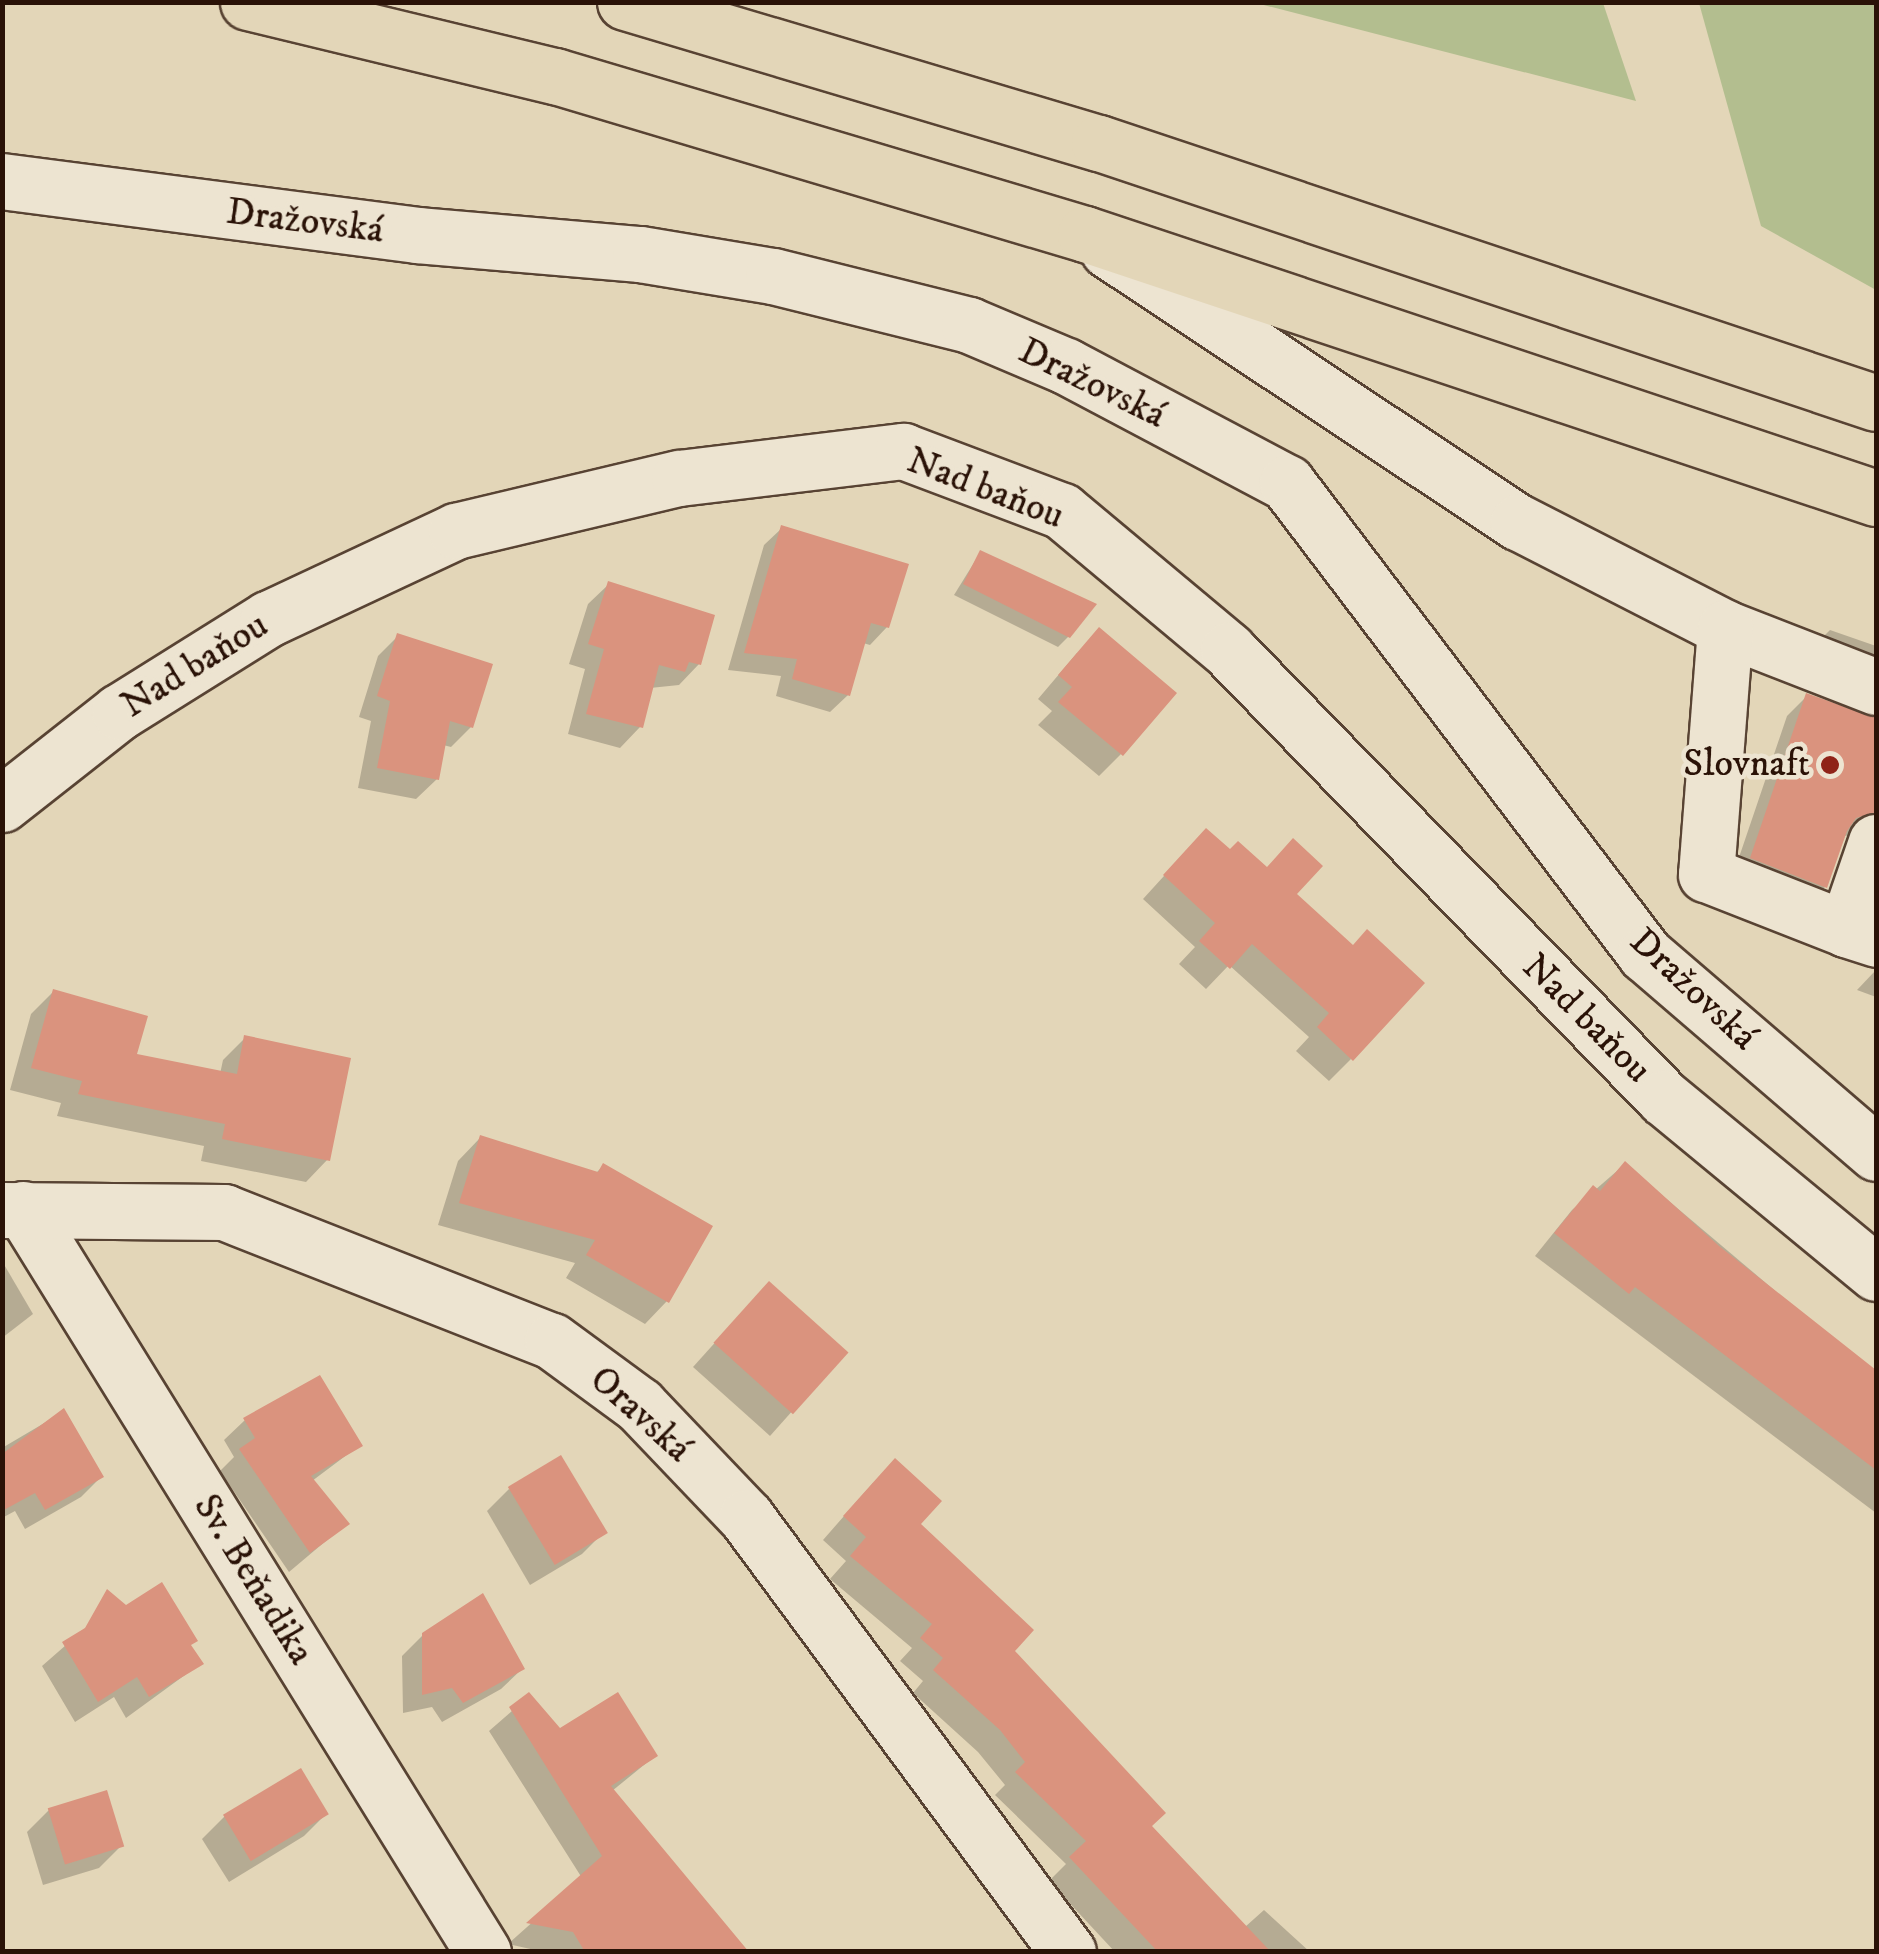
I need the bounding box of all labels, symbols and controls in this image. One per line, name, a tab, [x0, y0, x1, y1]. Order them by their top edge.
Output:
street label: Dražovská	[224, 190, 386, 254]
street label: Dražovská	[1011, 329, 1173, 439]
street label: Nad baňou	[900, 438, 1070, 540]
street label: Nad baňou	[113, 603, 277, 729]
place label: Slovnaft	[1683, 742, 1810, 788]
marker: Slovnaft	[1819, 754, 1841, 776]
street label: Dražovská	[1620, 919, 1766, 1061]
street label: Nad baňou	[1512, 945, 1660, 1093]
street label: Oravská	[580, 1357, 700, 1473]
street label: Sv. Beňadika	[183, 1487, 323, 1673]

